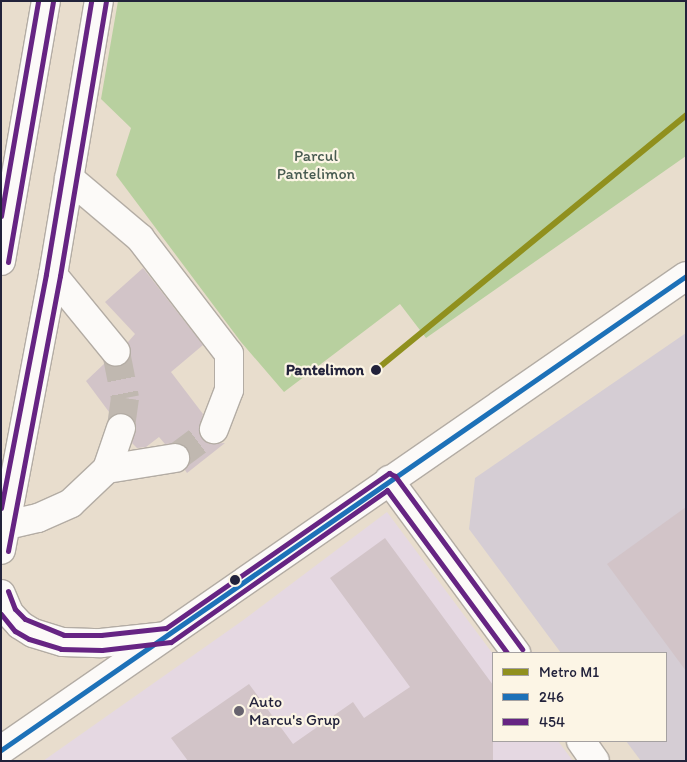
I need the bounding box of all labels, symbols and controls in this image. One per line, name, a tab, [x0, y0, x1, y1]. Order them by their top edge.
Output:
park label: Parcul Pantelimon	[277, 146, 355, 184]
place label: Pantelimon	[286, 360, 364, 380]
marker: Pantelimon	[368, 362, 384, 378]
unlabelled marker	[230, 575, 240, 585]
legend	[492, 652, 667, 742]
text: Metro M1	[539, 663, 599, 681]
text: 246	[539, 688, 564, 706]
place label: Auto Marcu's Grup	[249, 692, 340, 730]
marker: Auto Marcu's Grup	[233, 705, 245, 717]
text: 454	[539, 713, 565, 731]

